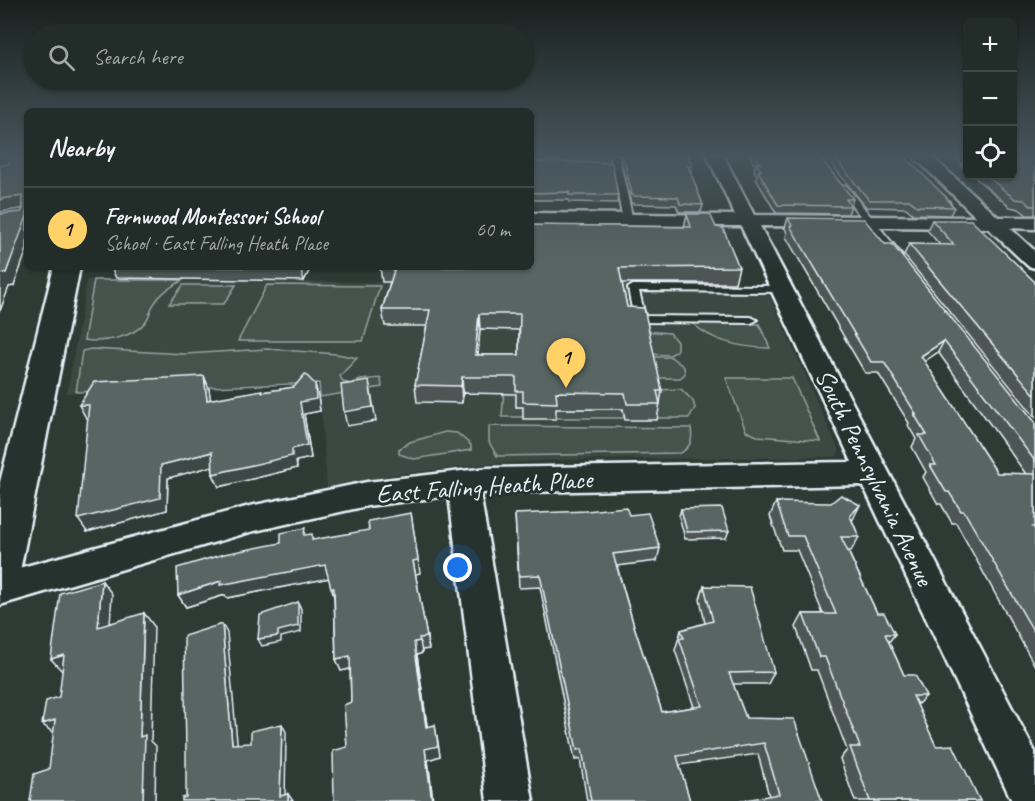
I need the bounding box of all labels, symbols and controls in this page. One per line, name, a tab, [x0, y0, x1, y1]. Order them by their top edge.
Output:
map controls	[963, 18, 1017, 180]
button: +	[963, 18, 1017, 72]
search box	[24, 24, 534, 90]
icon: search	[45, 41, 78, 74]
text: Search here	[93, 43, 183, 71]
button: −	[963, 72, 1017, 126]
button: locate	[963, 126, 1017, 180]
text: Nearby	[48, 131, 113, 164]
text: Fernwood Montessori School	[105, 203, 320, 231]
text: 1	[63, 217, 72, 242]
text: 60 m	[476, 217, 510, 242]
text: School · East Falling Heath Place	[105, 231, 328, 256]
pin: 1	[546, 338, 586, 388]
street label: South Pennsylvania Avenue	[808, 364, 942, 592]
street label: East Falling Heath Place	[375, 462, 596, 511]
your location	[443, 553, 472, 582]

